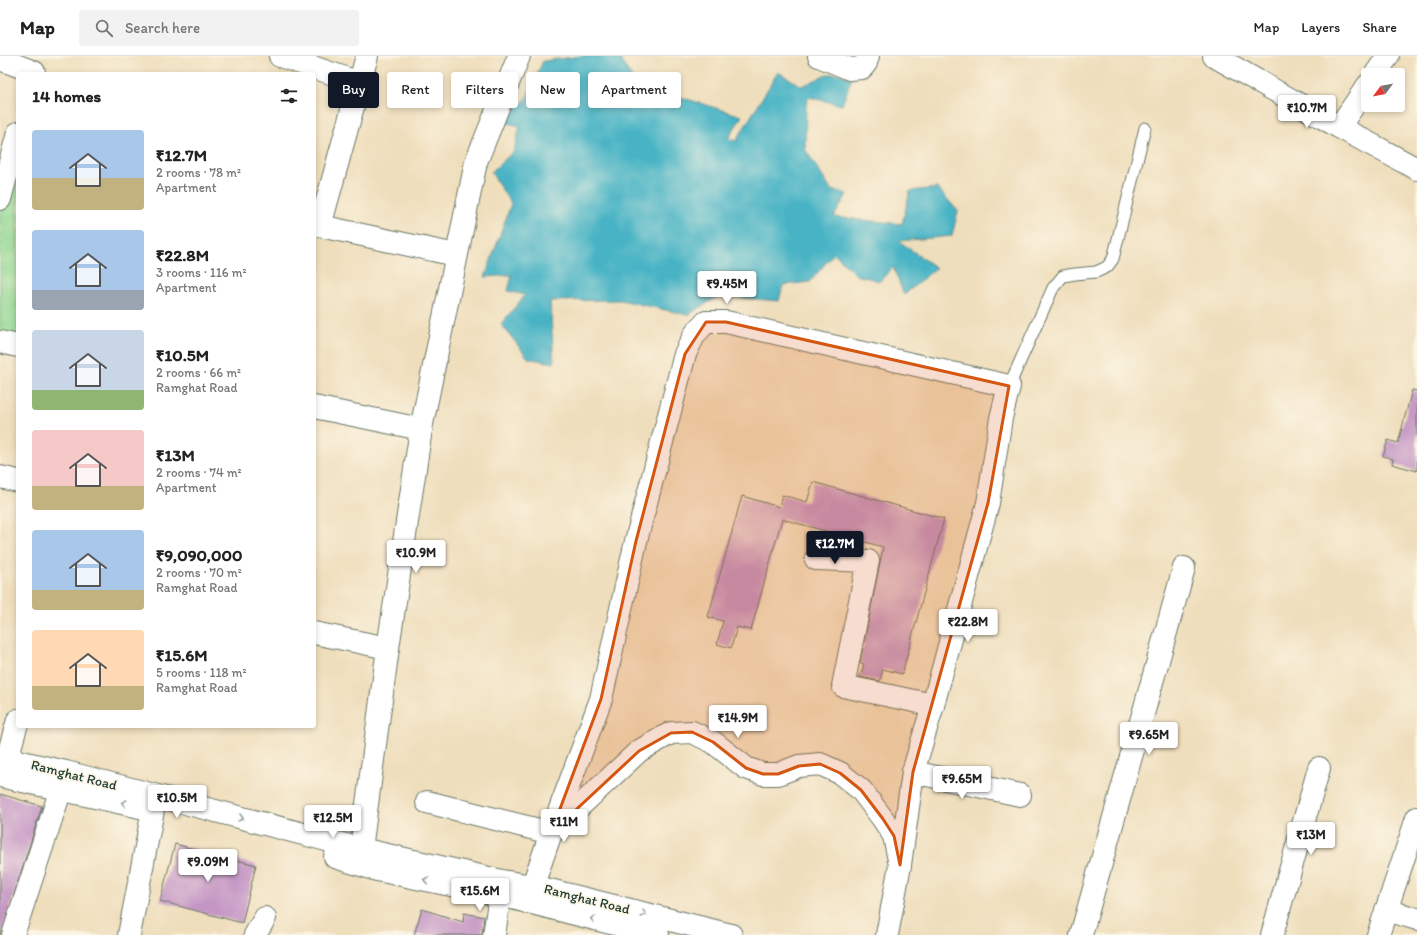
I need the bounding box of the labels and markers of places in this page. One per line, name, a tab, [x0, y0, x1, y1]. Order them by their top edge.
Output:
pin: ₹10.7M	[1274, 95, 1340, 129]
pin: ₹9.45M	[694, 271, 760, 305]
pin: ₹12.7M	[802, 531, 868, 565]
pin: ₹10.9M	[383, 540, 449, 574]
pin: ₹22.8M	[935, 609, 1001, 643]
pin: ₹14.9M	[705, 705, 771, 739]
pin: ₹9.65M	[1116, 722, 1182, 756]
pin: ₹9.65M	[929, 766, 995, 800]
pin: ₹10.5M	[144, 785, 210, 819]
pin: ₹12.5M	[300, 805, 366, 839]
pin: ₹11M	[540, 809, 588, 843]
pin: ₹13M	[1287, 822, 1335, 856]
pin: ₹9.09M	[175, 849, 241, 883]
pin: ₹15.6M	[447, 878, 513, 912]

